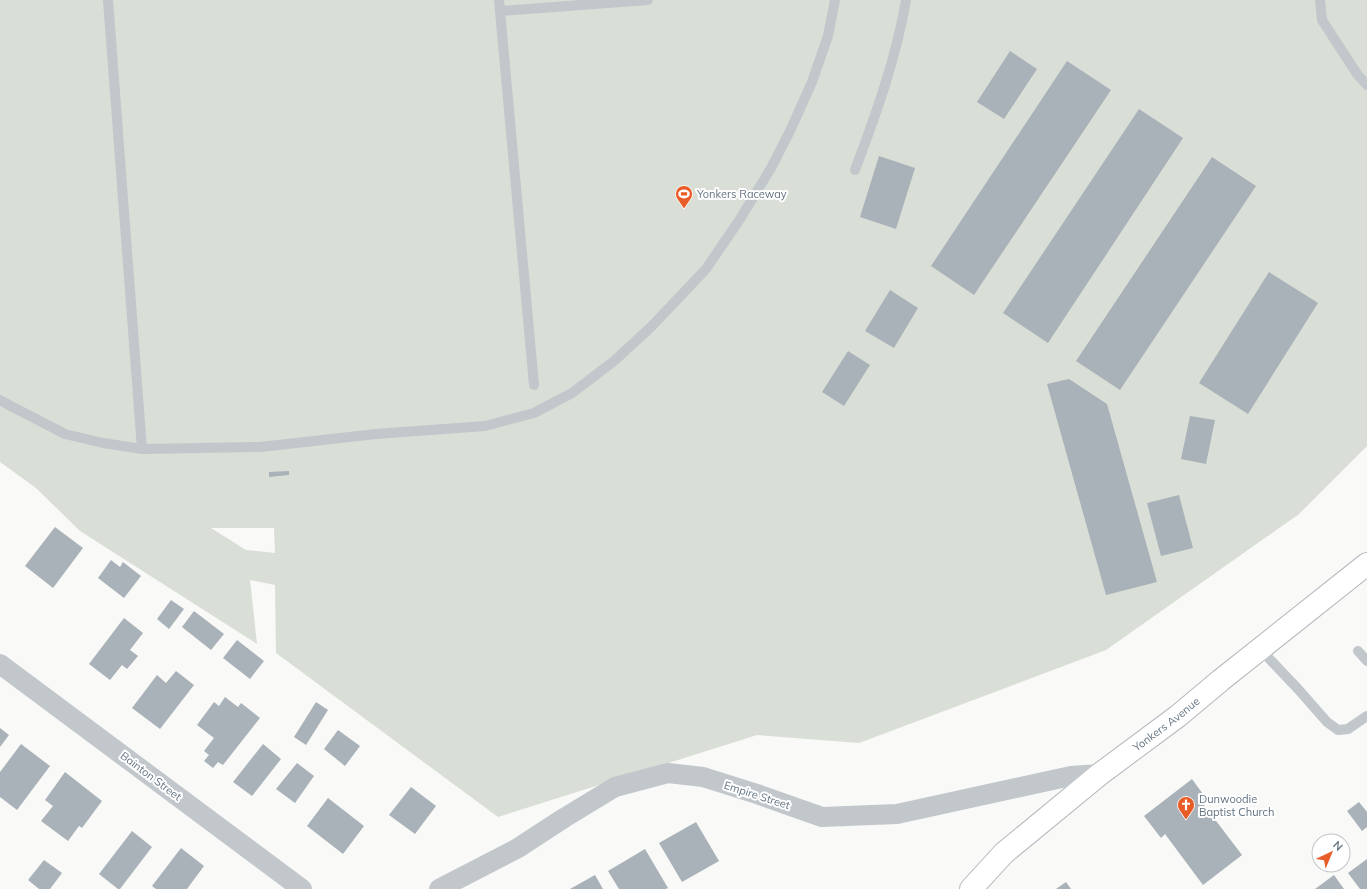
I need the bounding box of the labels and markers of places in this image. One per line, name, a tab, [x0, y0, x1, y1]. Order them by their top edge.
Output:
sports icon: Yonkers Raceway	[674, 184, 694, 209]
place label: Yonkers Raceway	[696, 187, 787, 201]
place label: Dunwoodie Baptist Church	[1199, 792, 1274, 819]
church icon: Dunwoodie Baptist Church	[1176, 795, 1196, 820]

